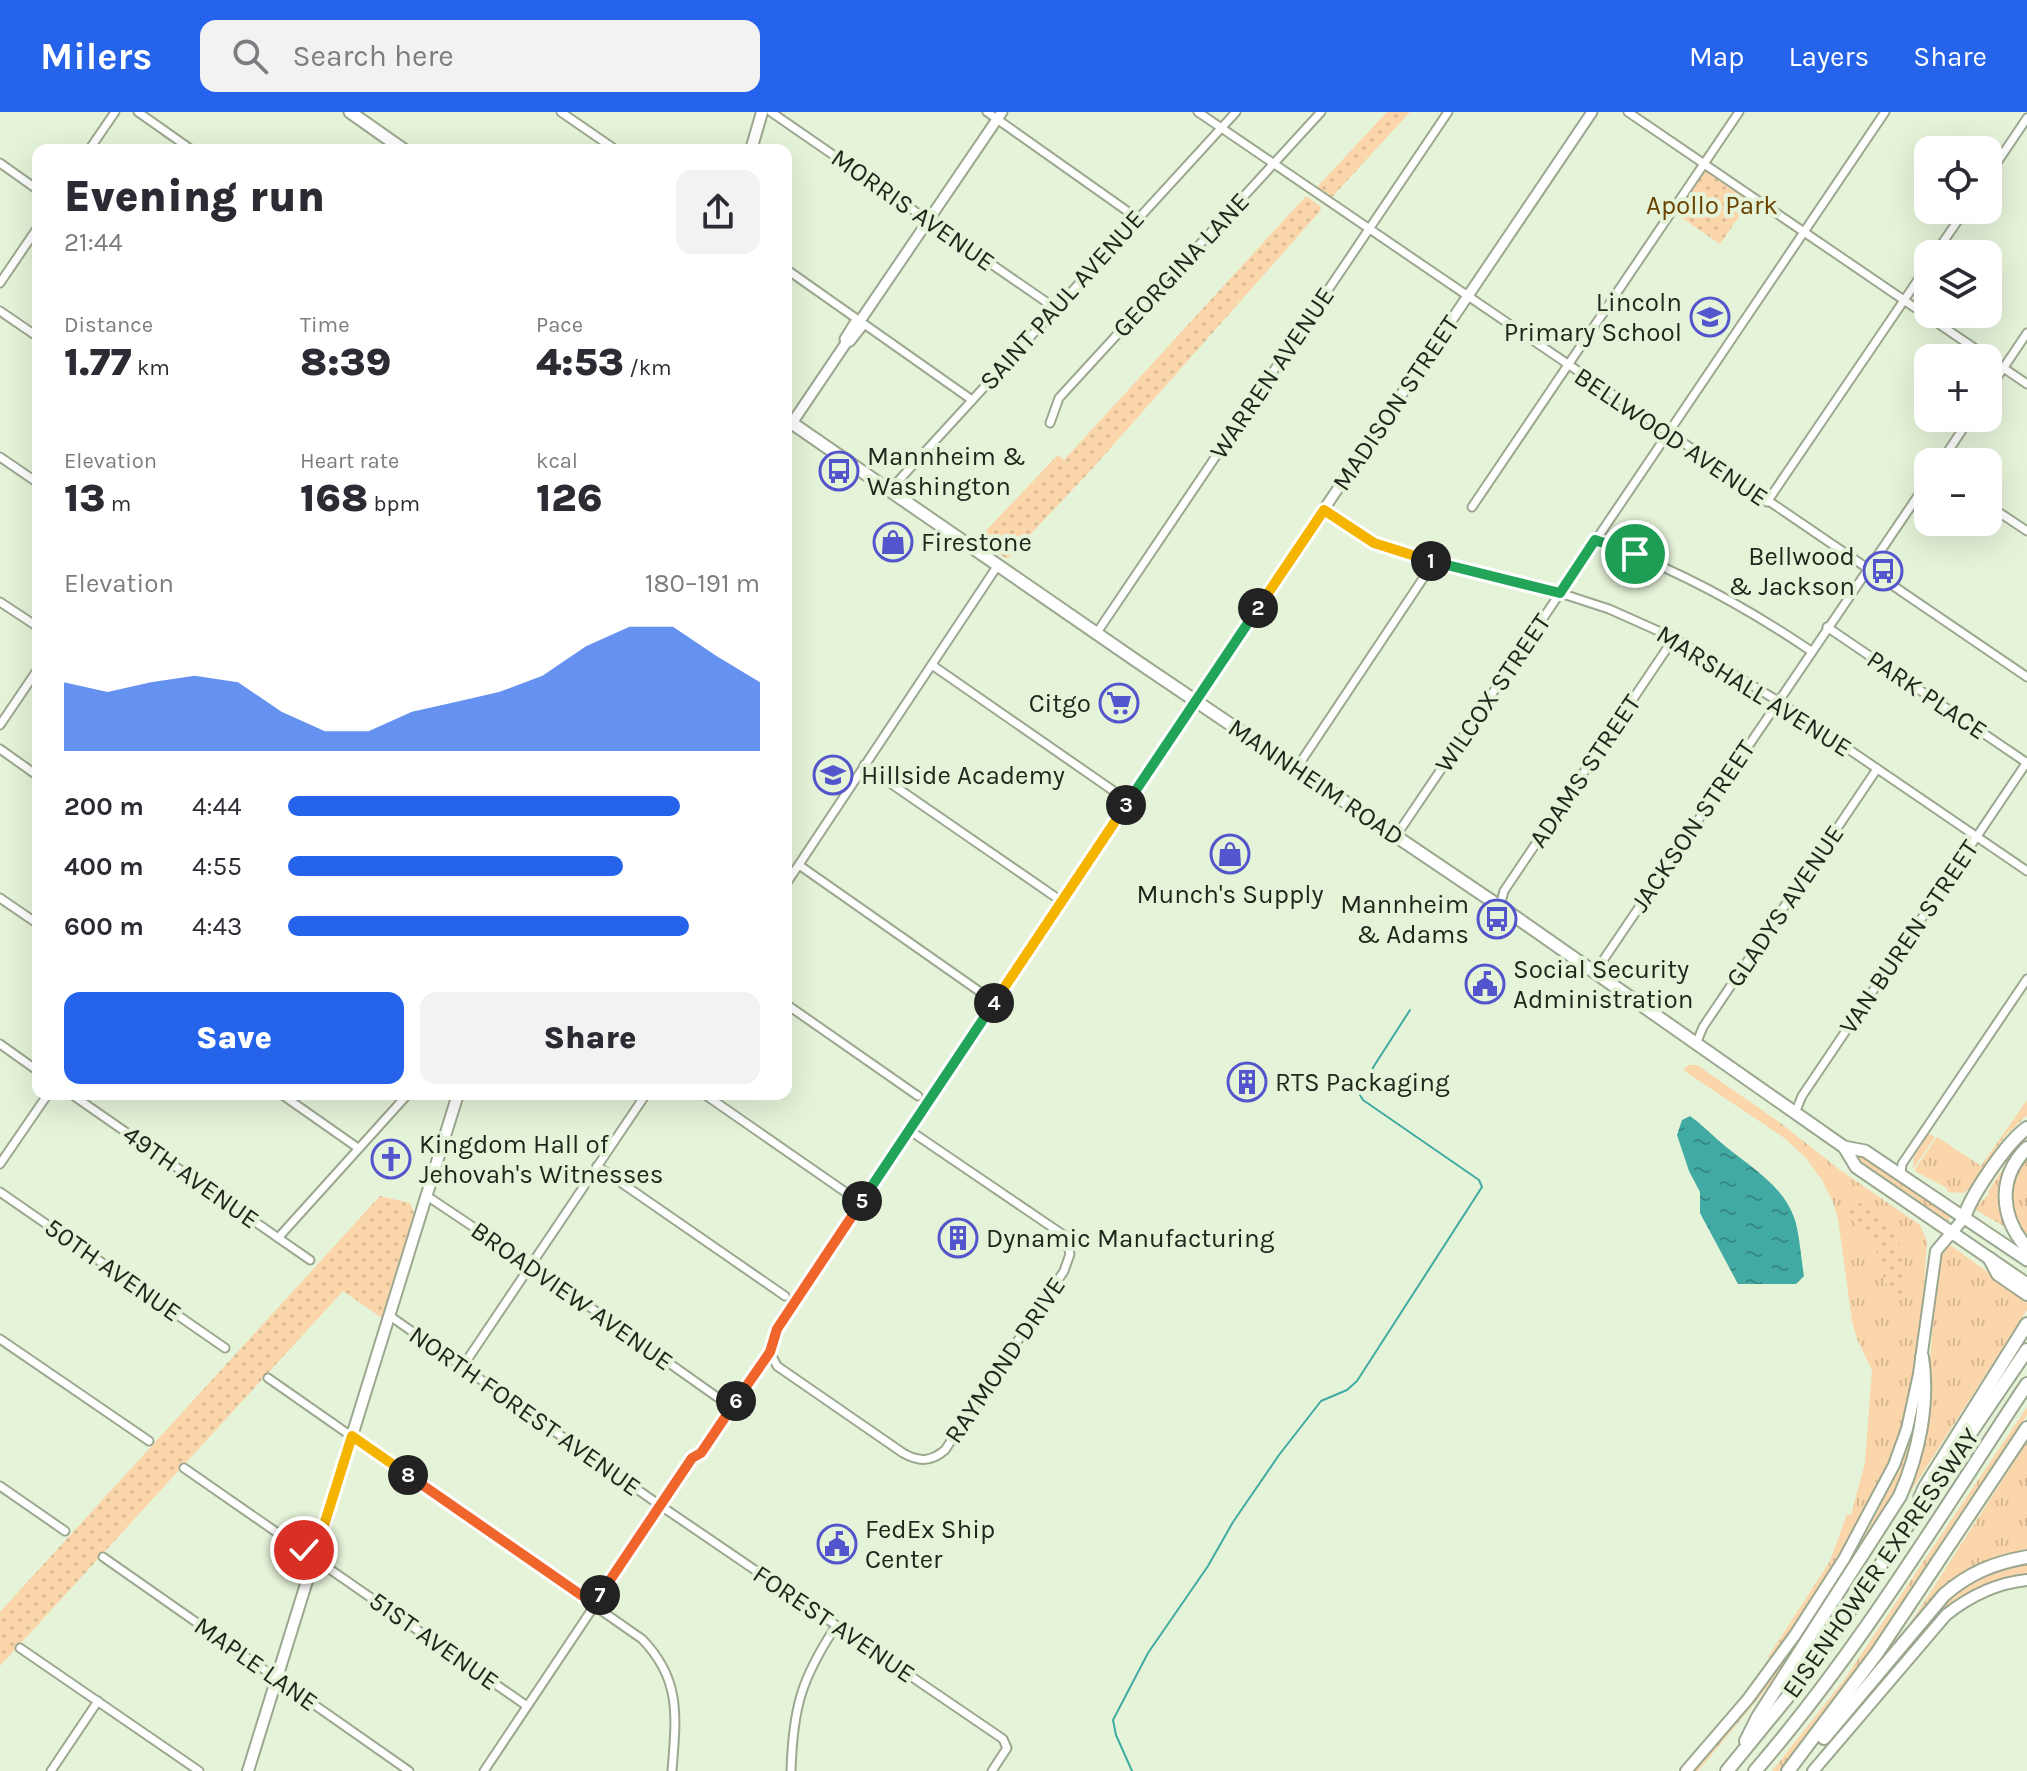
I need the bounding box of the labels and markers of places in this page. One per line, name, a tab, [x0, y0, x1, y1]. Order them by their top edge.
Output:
place label: Lincoln Primary School	[1504, 287, 1682, 348]
school or university icon: Lincoln Primary School	[1689, 296, 1731, 338]
place label: Mannheim & Washington	[867, 441, 1026, 502]
bus stop icon: Mannheim & Washington	[818, 450, 860, 492]
pin	[1601, 520, 1669, 588]
shop icon: Firestone	[872, 521, 914, 563]
place label: Firestone	[921, 527, 1032, 558]
pin: 1	[1411, 541, 1451, 581]
place label: Bellwood & Jackson	[1729, 541, 1855, 602]
bus stop icon: Bellwood & Jackson	[1862, 550, 1904, 592]
pin: 2	[1238, 588, 1278, 628]
supermarket icon: Citgo	[1098, 682, 1140, 724]
place label: Citgo	[1029, 688, 1091, 719]
school or university icon: Hillside Academy	[812, 754, 854, 796]
place label: Hillside Academy	[861, 760, 1065, 791]
pin: 3	[1106, 785, 1146, 825]
shop icon: Munch's Supply	[1209, 833, 1251, 875]
place label: Munch's Supply	[1136, 879, 1324, 910]
place label: Mannheim & Adams	[1340, 889, 1469, 950]
bus stop icon: Mannheim & Adams	[1476, 898, 1518, 940]
place label: Social Security Administration	[1513, 954, 1693, 1015]
public building icon: Social Security Administration	[1464, 963, 1506, 1005]
pin: 4	[974, 983, 1014, 1023]
building icon: RTS Packaging	[1226, 1061, 1268, 1103]
place label: RTS Packaging	[1275, 1067, 1450, 1098]
place label: Kingdom Hall of Jehovah's Witnesses	[419, 1129, 663, 1190]
church icon: Kingdom Hall of Jehovah's Witnesses	[370, 1138, 412, 1180]
pin: 5	[842, 1181, 882, 1221]
building icon: Dynamic Manufacturing	[937, 1217, 979, 1259]
place label: Dynamic Manufacturing	[986, 1223, 1275, 1254]
pin: 6	[716, 1381, 756, 1421]
pin: 8	[388, 1455, 428, 1495]
place label: FedEx Ship Center	[865, 1514, 995, 1575]
pin	[270, 1516, 338, 1584]
public building icon: FedEx Ship Center	[816, 1523, 858, 1565]
pin: 7	[580, 1575, 620, 1615]

